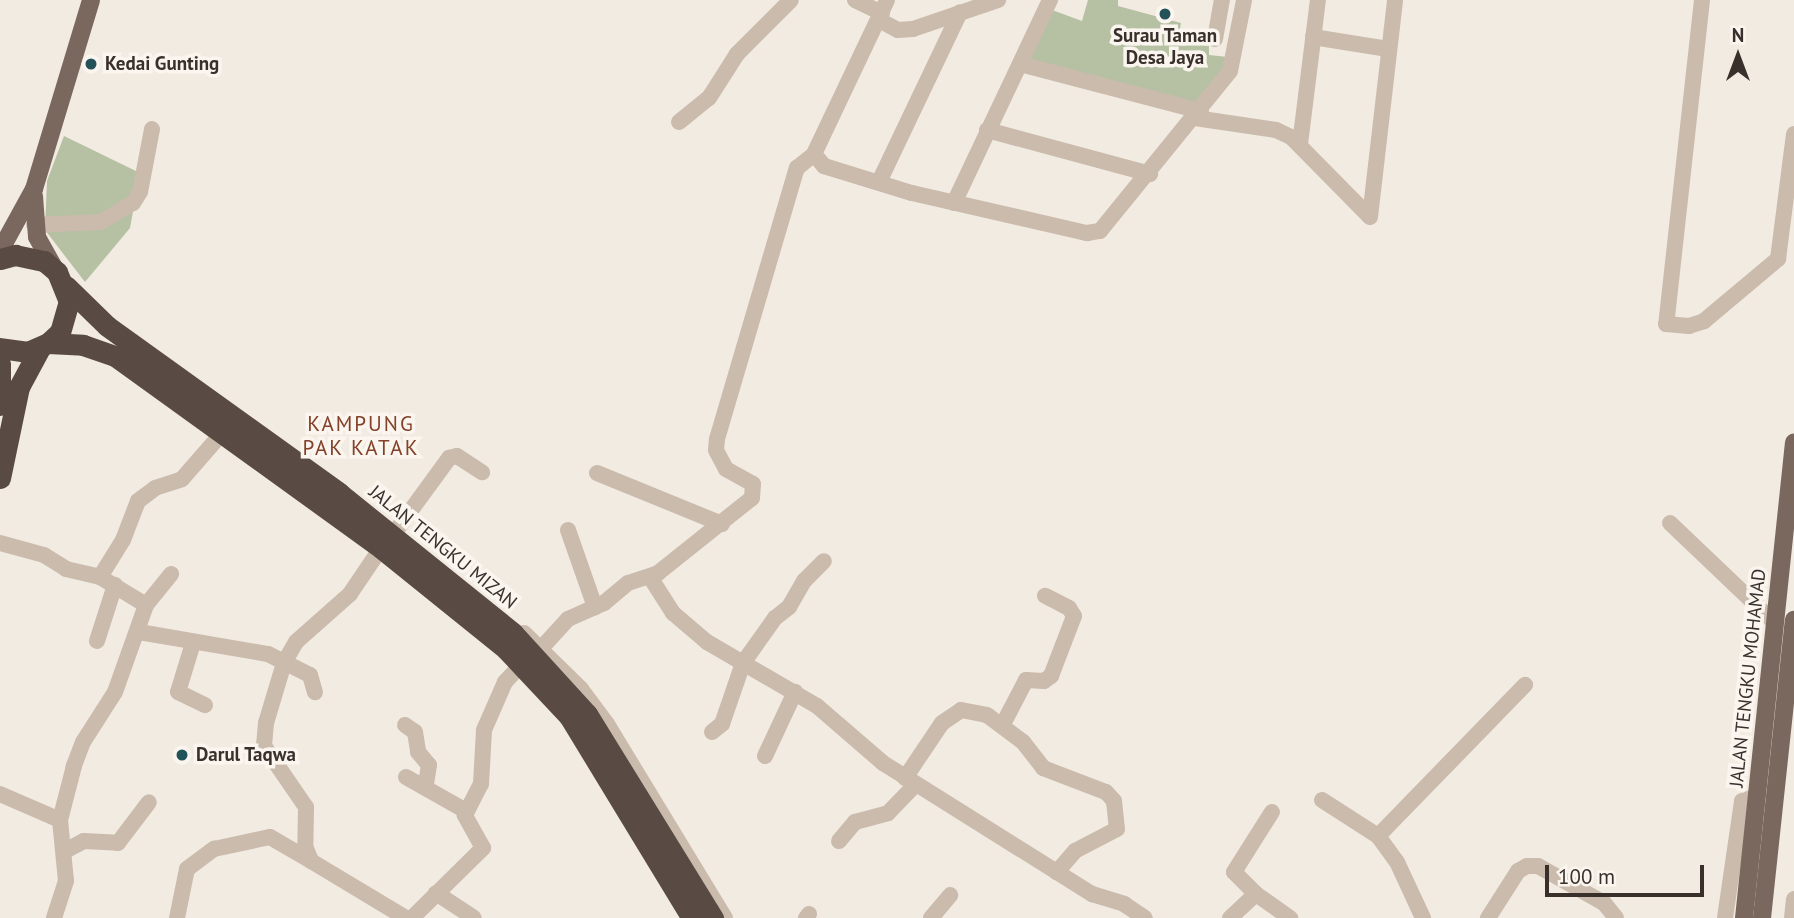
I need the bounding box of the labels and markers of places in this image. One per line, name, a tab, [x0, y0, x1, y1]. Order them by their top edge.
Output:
marker: Surau Taman Desa Jaya	[1157, 6, 1173, 22]
place label: Surau Taman Desa Jaya	[1113, 25, 1217, 69]
place label: Kedai Gunting	[105, 53, 220, 75]
marker: Kedai Gunting	[83, 56, 99, 72]
place label: Darul Taqwa	[196, 744, 297, 766]
marker: Darul Taqwa	[174, 747, 190, 763]

